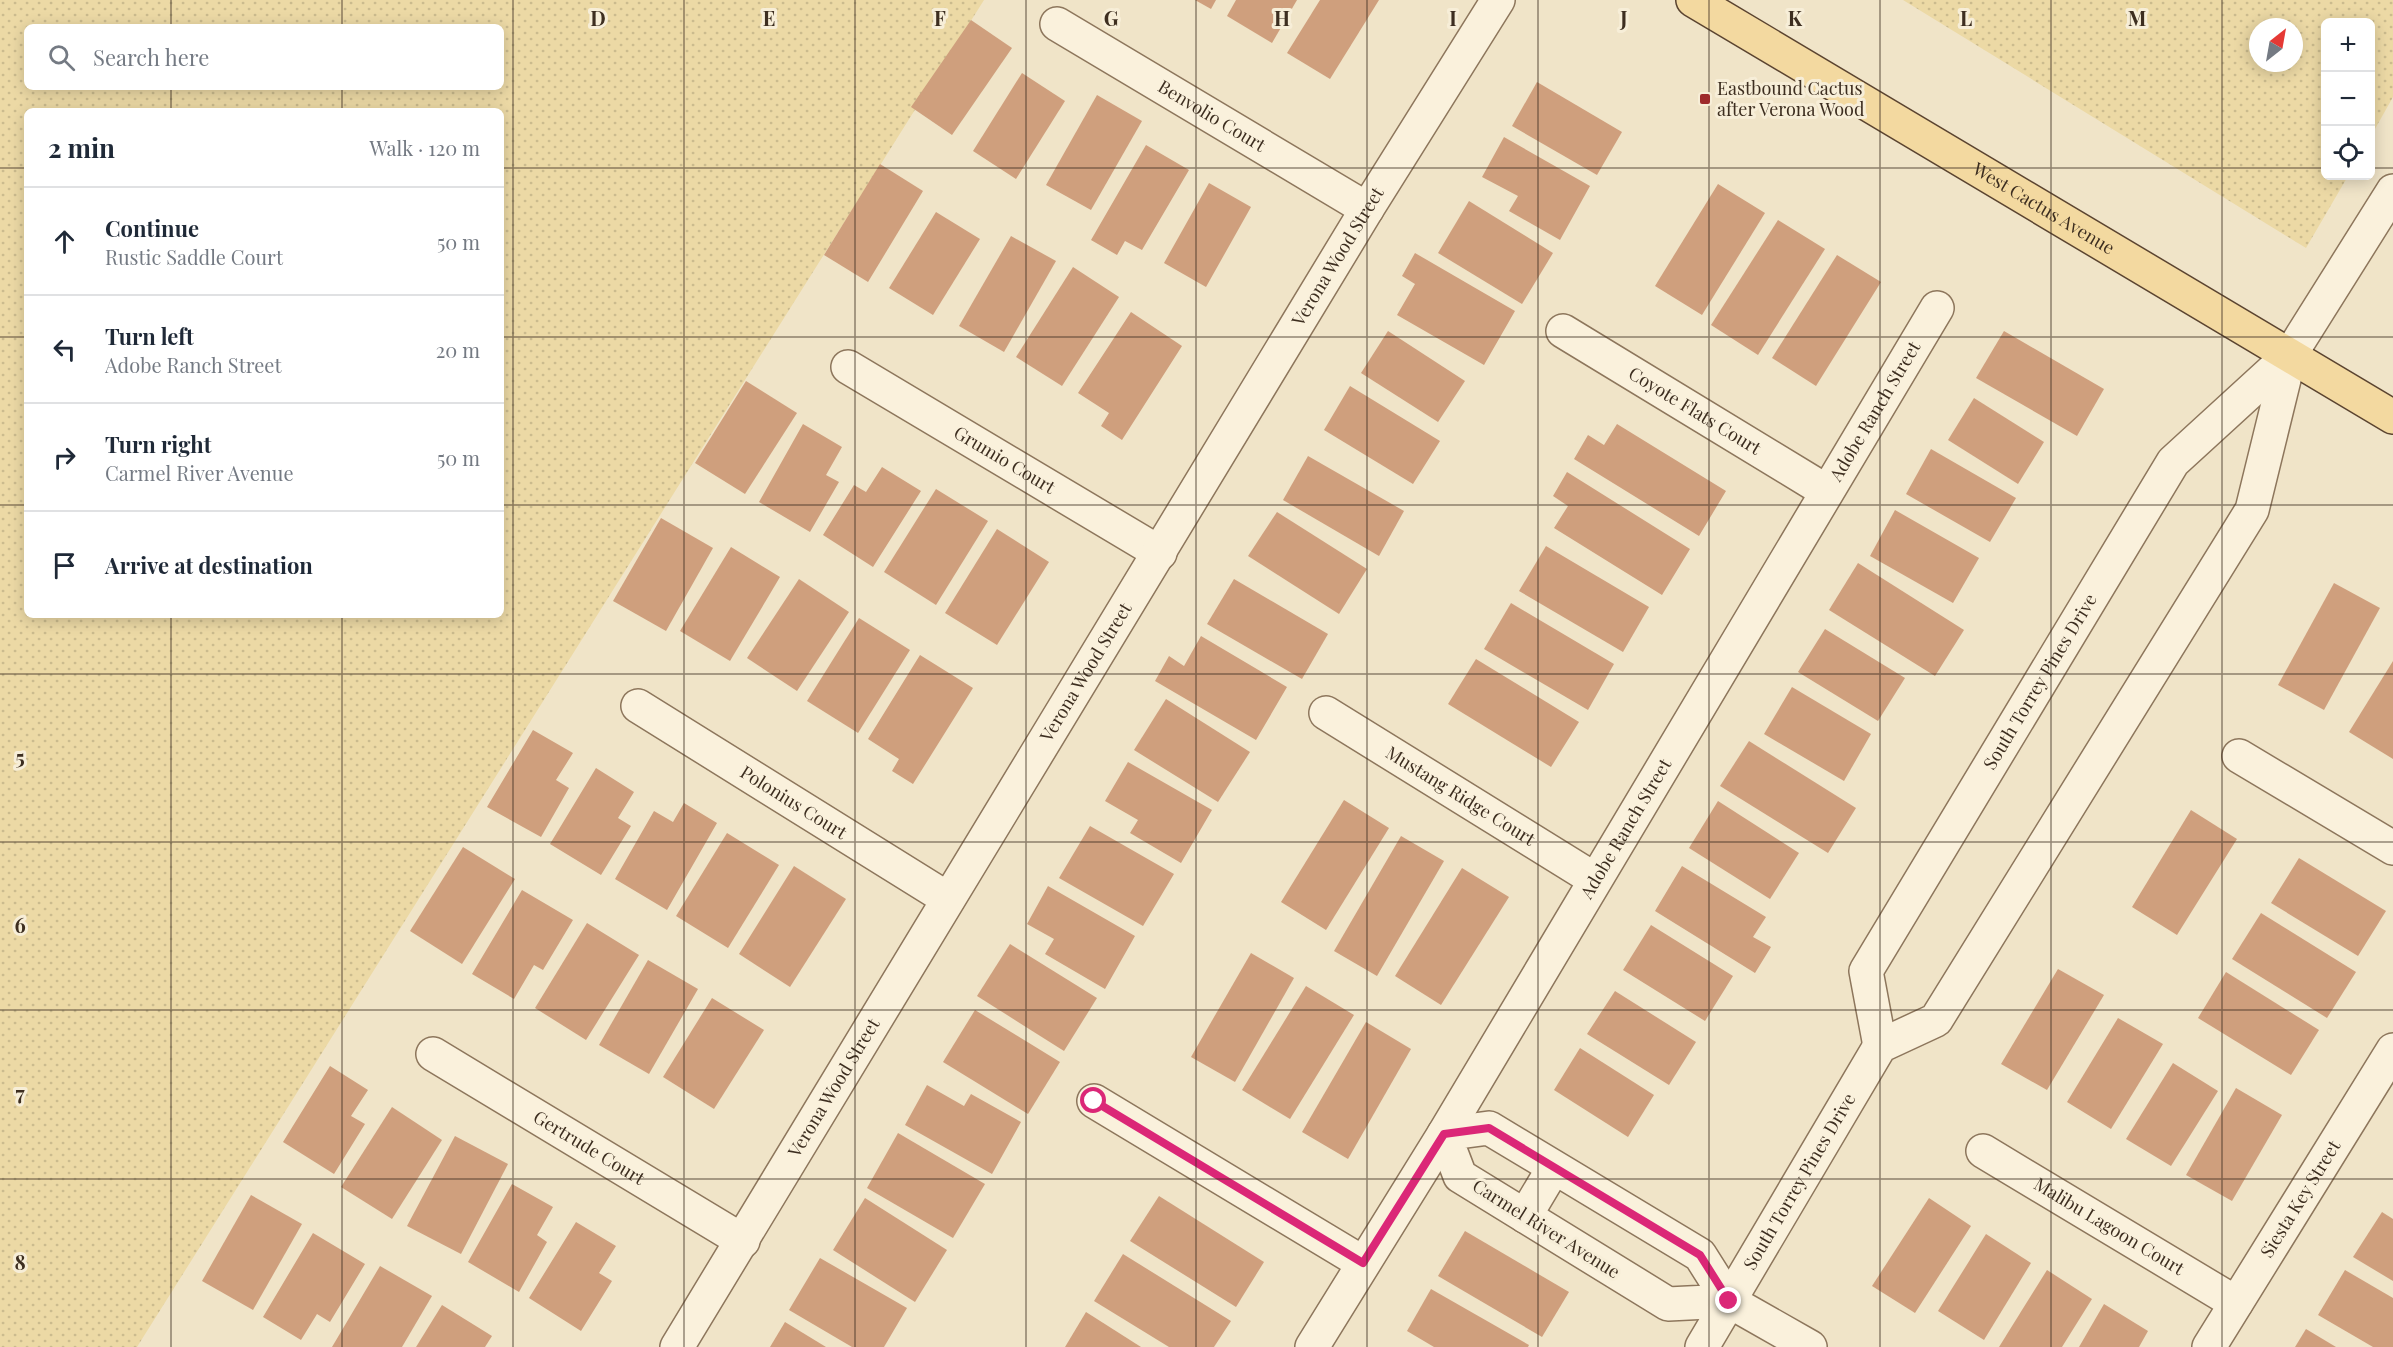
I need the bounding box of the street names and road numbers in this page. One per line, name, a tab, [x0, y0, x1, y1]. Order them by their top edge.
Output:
street label: Benvolio Court	[1154, 74, 1271, 157]
street label: West Cactus Avenue	[1968, 156, 2119, 259]
street label: Verona Wood Street	[1285, 182, 1389, 331]
street label: Adobe Ranch Street	[1823, 336, 1926, 486]
street label: Coyote Flats Court	[1624, 361, 1766, 460]
street label: Grumio Court	[950, 420, 1060, 499]
street label: South Torrey Pines Drive	[1977, 589, 2102, 774]
street label: Verona Wood Street	[1033, 597, 1137, 747]
street label: Mustang Ridge Court	[1382, 740, 1541, 851]
street label: Adobe Ranch Street	[1574, 753, 1677, 904]
street label: Polonius Court	[736, 760, 852, 844]
street label: Verona Wood Street	[781, 1013, 885, 1162]
street label: South Torrey Pines Drive	[1737, 1088, 1860, 1274]
street label: Gertrude Court	[529, 1104, 650, 1190]
street label: Siesta Key Street	[2254, 1135, 2346, 1262]
street label: Malibu Lagoon Court	[2030, 1172, 2190, 1281]
street label: Carmel River Avenue	[1468, 1173, 1625, 1283]

